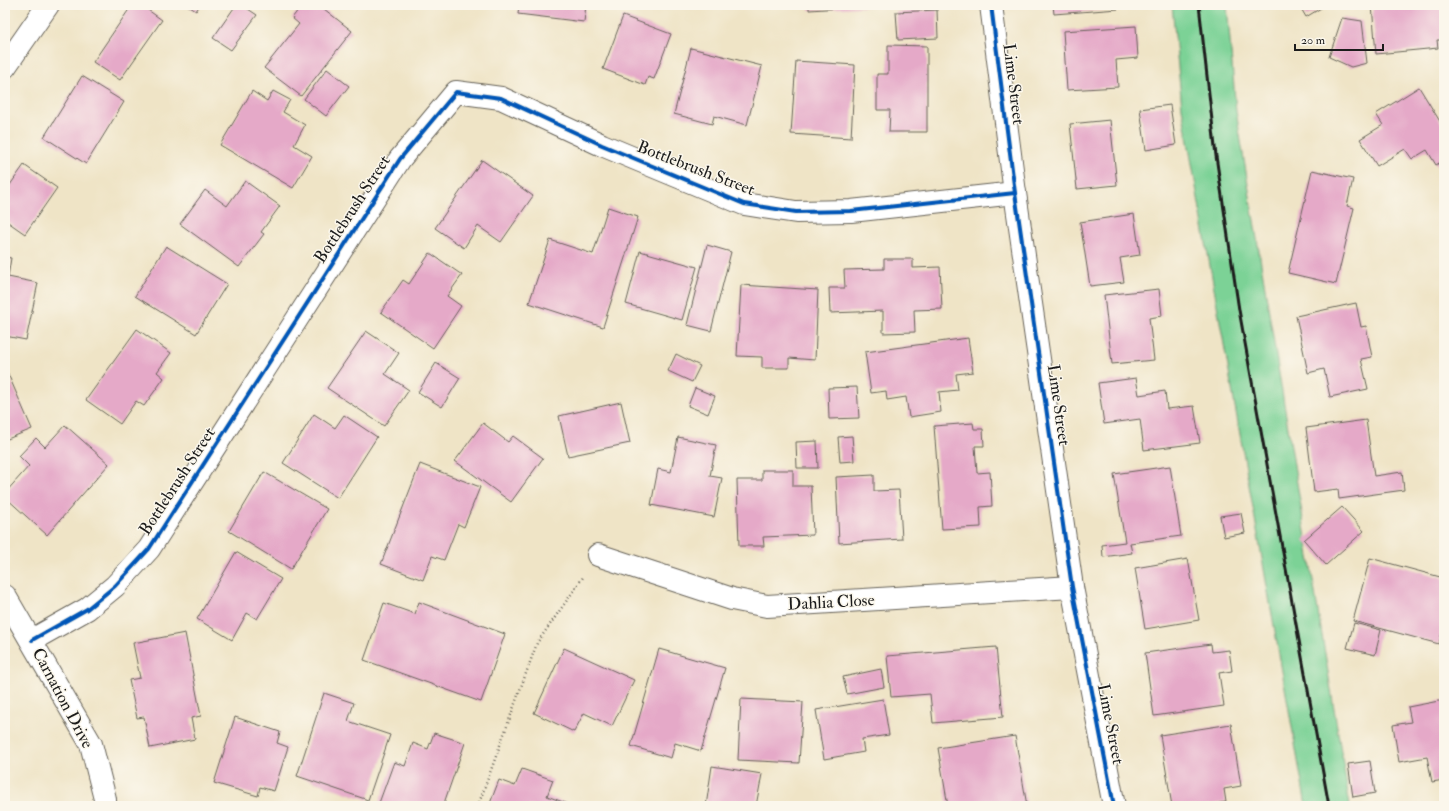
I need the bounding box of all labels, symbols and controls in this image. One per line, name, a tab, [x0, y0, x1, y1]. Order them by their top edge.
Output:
scale bar	[1295, 26, 1383, 52]
text: 20 m	[1301, 33, 1326, 48]
street label: Lime Street	[999, 42, 1029, 126]
street label: Bottlebrush Street	[634, 136, 758, 200]
street label: Bottlebrush Street	[309, 151, 395, 267]
street label: Lime Street	[1043, 363, 1075, 447]
street label: Bottlebrush Street	[134, 423, 220, 539]
street label: Dahlia Close	[787, 589, 875, 615]
street label: Carnation Drive	[28, 644, 98, 752]
street label: Lime Street	[1093, 682, 1129, 767]

